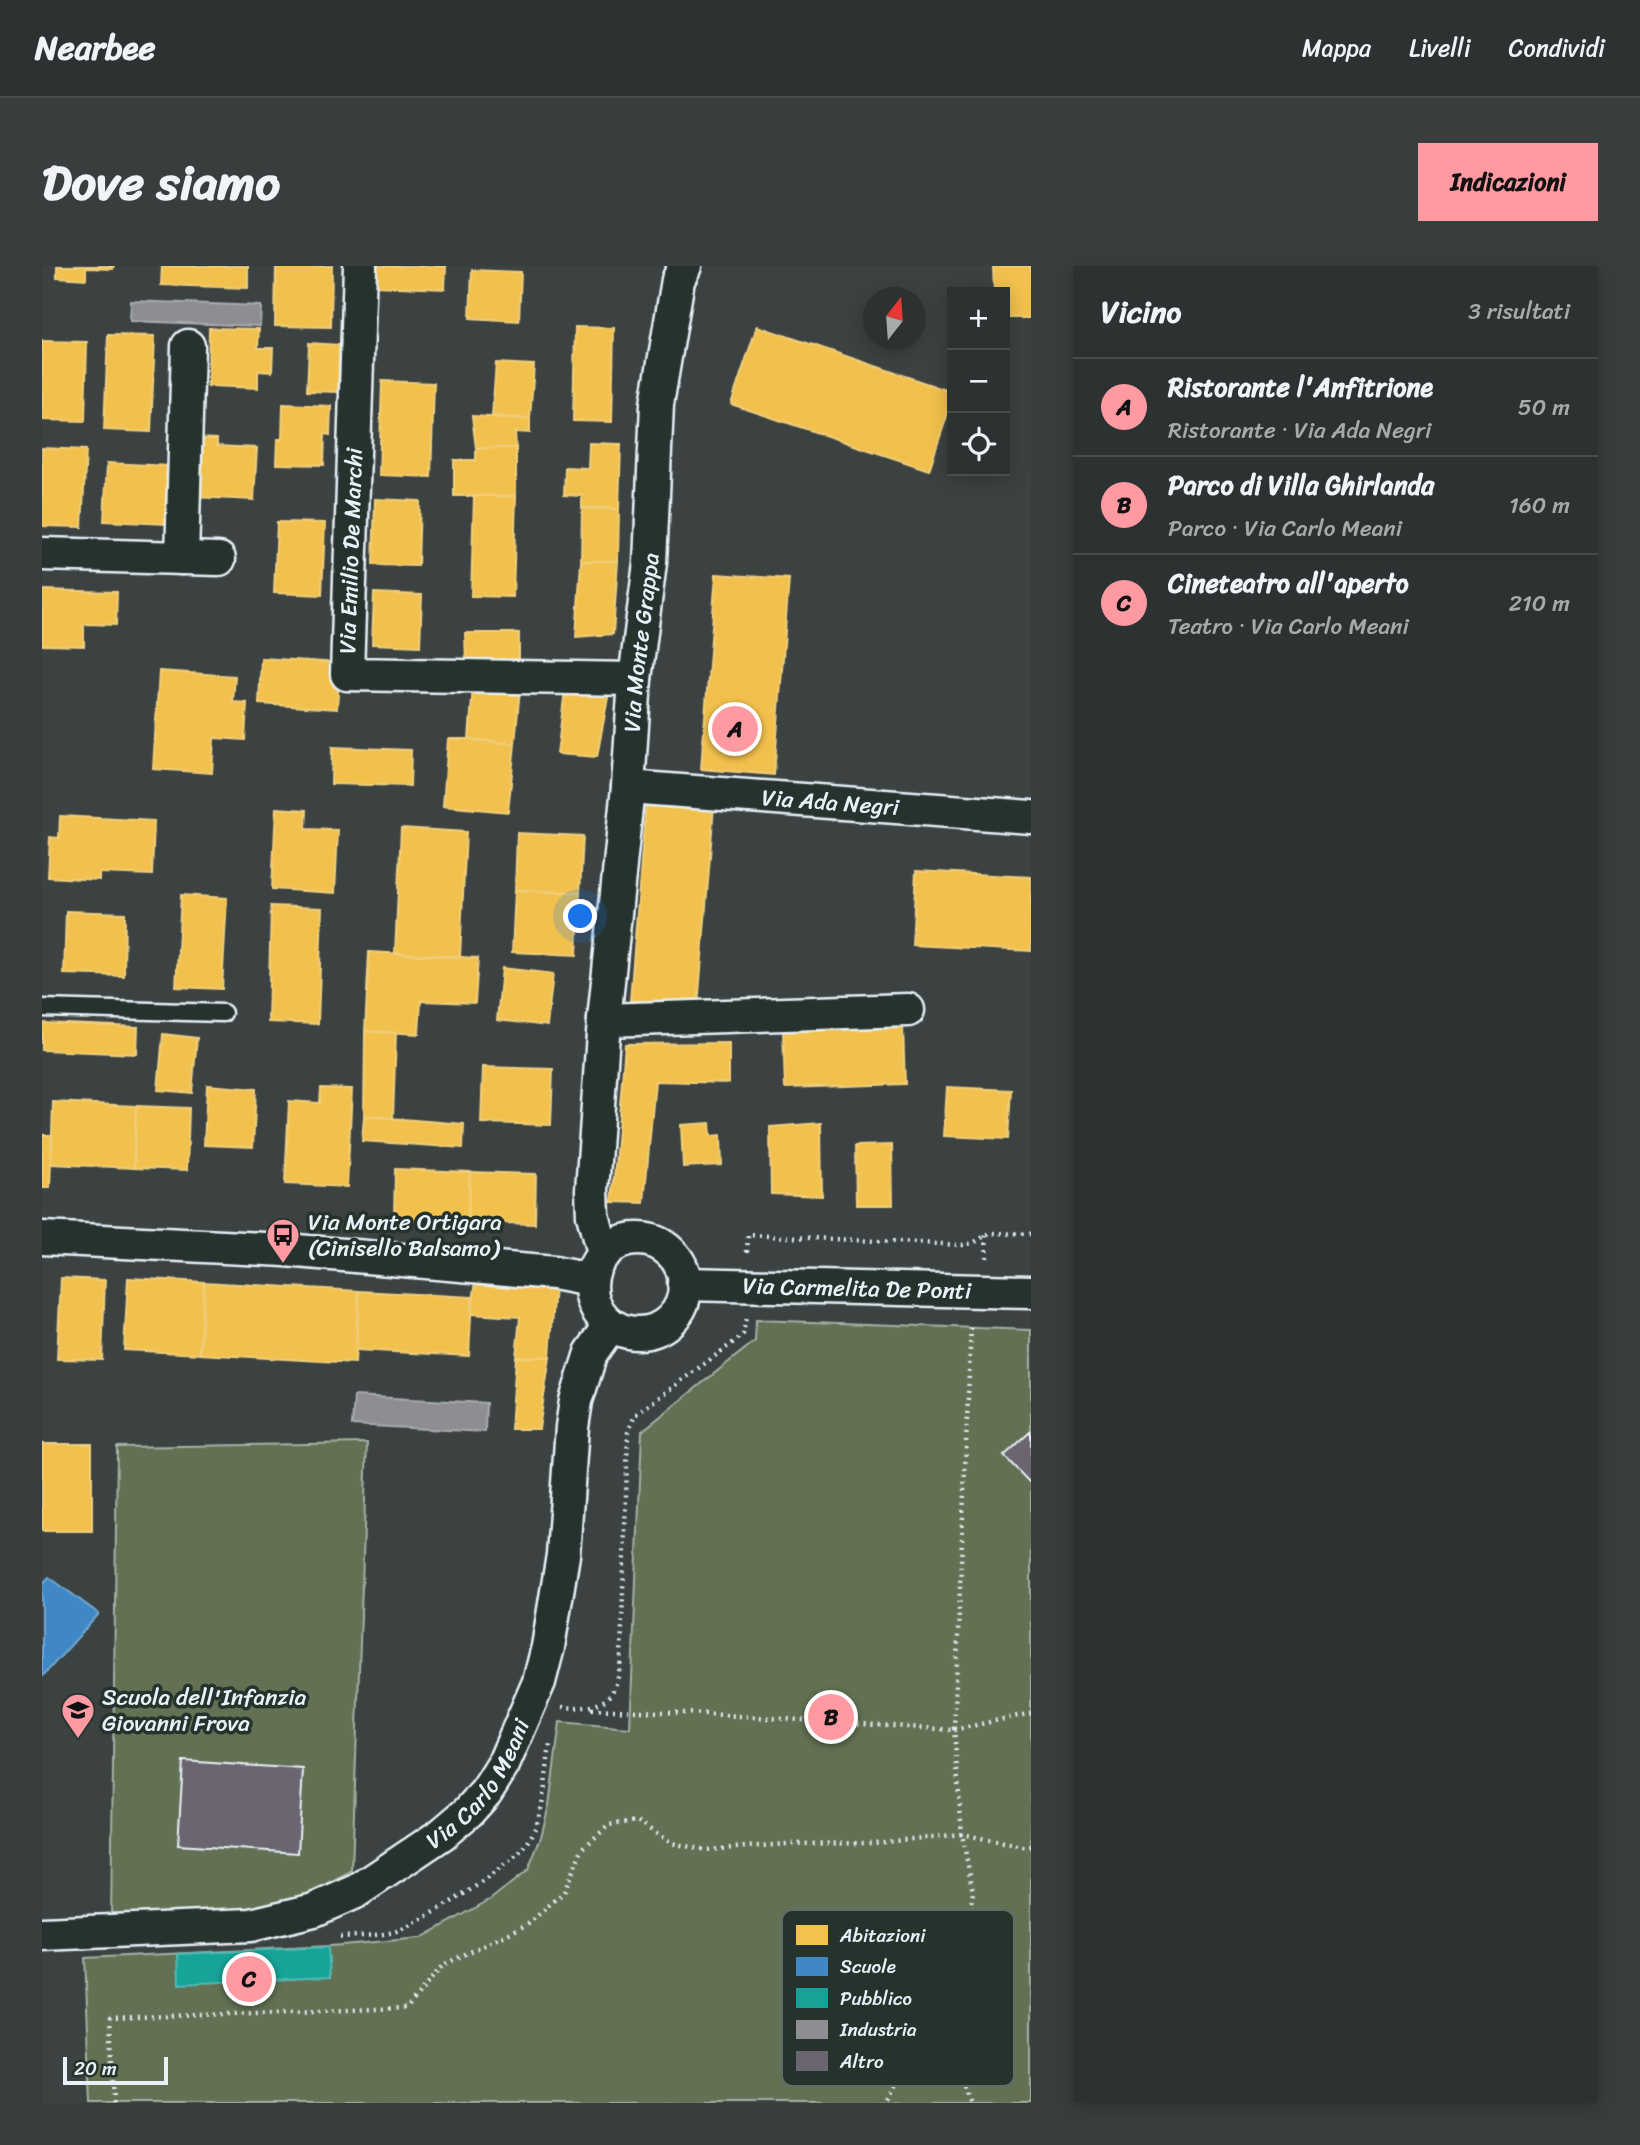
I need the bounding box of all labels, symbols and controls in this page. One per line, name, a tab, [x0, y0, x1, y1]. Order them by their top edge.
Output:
text: Nearbee	[35, 19, 155, 77]
text: Mappa	[1302, 27, 1371, 69]
text: Livelli	[1409, 27, 1471, 69]
text: Condividi	[1509, 27, 1605, 69]
text: Dove siamo	[42, 139, 280, 226]
button: Indicazioni	[1418, 143, 1598, 221]
text: Vicino	[1101, 285, 1181, 339]
north arrow	[863, 287, 926, 350]
map controls	[947, 287, 1010, 476]
button: +	[947, 287, 1010, 350]
text: 3 risultati	[1468, 291, 1570, 332]
button: −	[947, 350, 1010, 413]
text: Ristorante l'Anfitrione	[1168, 364, 1433, 410]
text: A	[1116, 387, 1132, 428]
text: 50 m	[1518, 387, 1570, 428]
text: Ristorante · Via Ada Negri	[1168, 410, 1431, 451]
button: locate	[947, 413, 1010, 476]
street label: Via Emilio De Marchi	[327, 447, 375, 655]
text: Parco di Villa Ghirlanda	[1168, 462, 1434, 508]
text: B	[1117, 485, 1131, 526]
text: 160 m	[1509, 485, 1570, 526]
text: Parco · Via Carlo Meani	[1168, 508, 1402, 549]
street label: Via Monte Grappa	[611, 552, 671, 733]
text: Cineteatro all'aperto	[1168, 560, 1409, 606]
text: C	[1117, 583, 1131, 624]
text: 210 m	[1509, 583, 1570, 624]
text: Teatro · Via Carlo Meani	[1168, 606, 1409, 647]
pin: A	[712, 703, 758, 755]
street label: Via Ada Negri	[760, 777, 901, 828]
your location	[563, 899, 597, 933]
place label: Via Monte Ortigara (Cinisello Balsamo)	[308, 1202, 502, 1269]
bus stop icon: Via Monte Ortigara (Cinisello Balsamo)	[264, 1216, 302, 1265]
street label: Via Carmelita De Ponti	[742, 1265, 972, 1311]
place label: Scuola dell'Infanzia Giovanni Frova	[102, 1677, 307, 1744]
school or university icon: Scuola dell'Infanzia Giovanni Frova	[59, 1691, 97, 1740]
pin: B	[808, 1691, 854, 1743]
street label: Via Carlo Meani	[417, 1711, 541, 1860]
legend	[782, 1910, 1014, 2086]
text: Abitazioni	[839, 1919, 926, 1952]
text: Scuole	[840, 1950, 896, 1983]
pin: C	[226, 1953, 272, 2005]
text: Pubblico	[840, 1982, 912, 2015]
text: Industria	[839, 2013, 917, 2046]
text: Altro	[839, 2045, 884, 2078]
text: 20 m	[74, 2052, 117, 2085]
scale bar	[63, 2054, 168, 2086]

